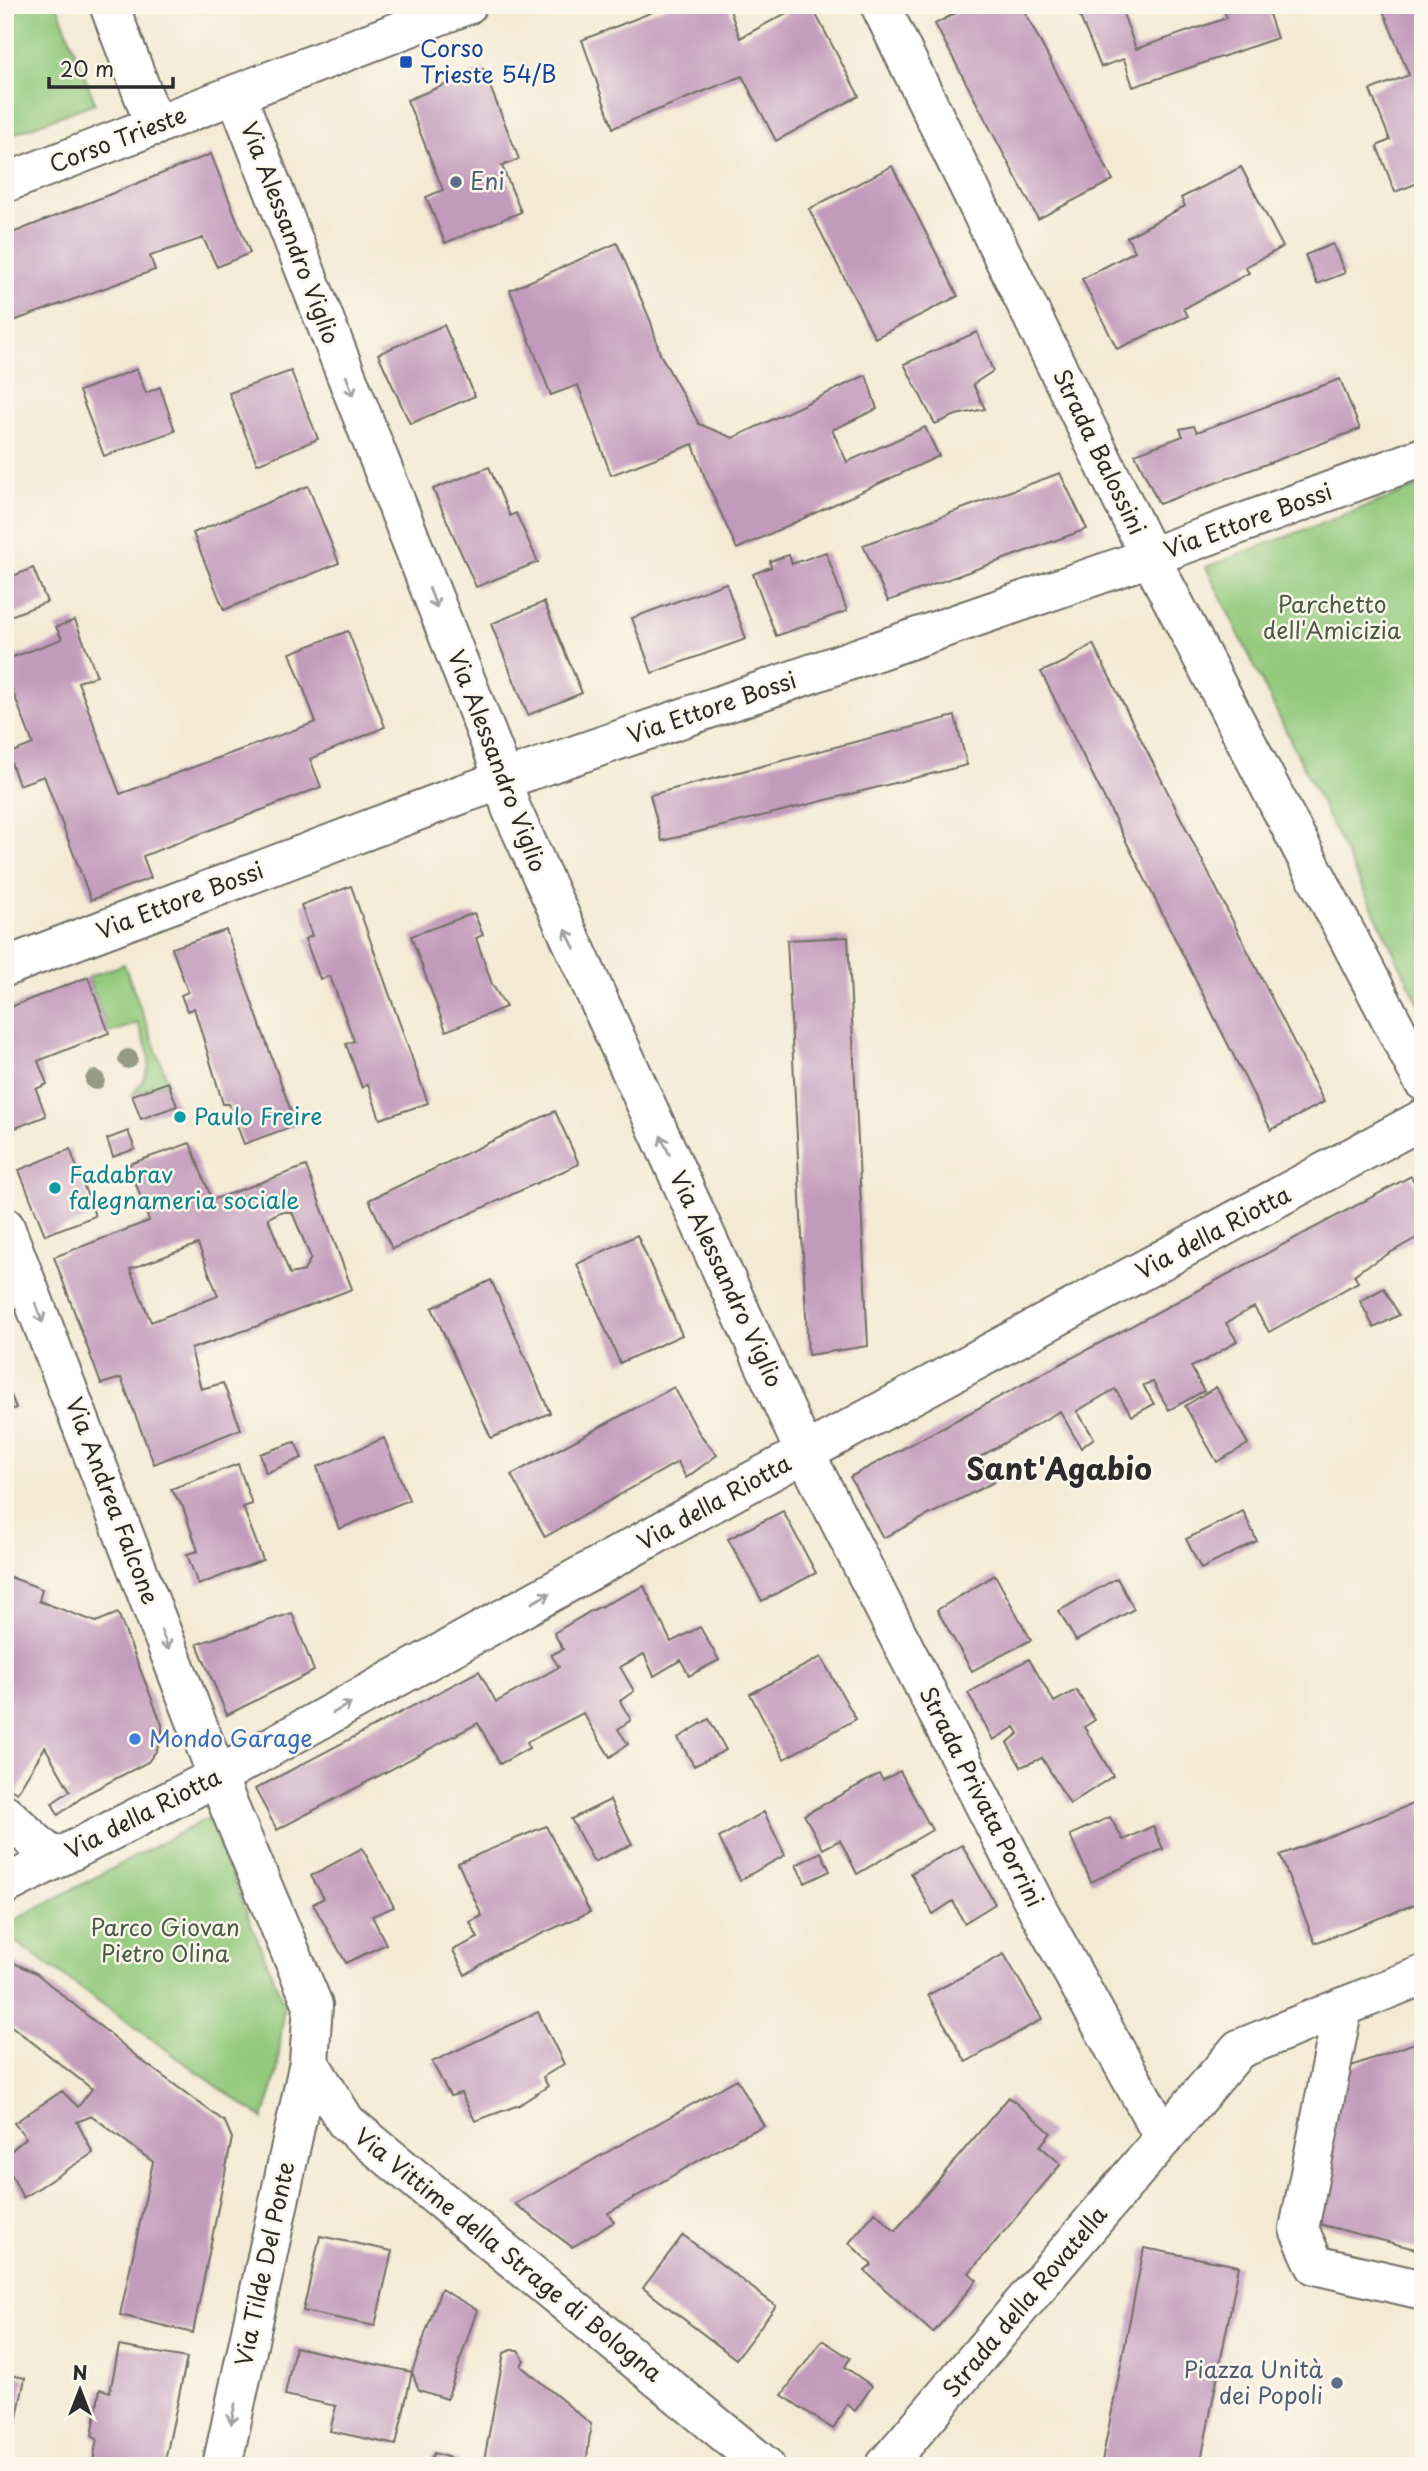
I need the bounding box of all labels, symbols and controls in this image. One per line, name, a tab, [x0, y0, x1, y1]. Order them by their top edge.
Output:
place label: Corso Trieste 54/B	[420, 30, 557, 91]
scale bar	[49, 46, 173, 90]
text: 20 m	[60, 52, 114, 84]
marker: Corso Trieste 54/B	[398, 54, 414, 70]
street label: Corso Trieste	[44, 96, 191, 181]
street label: Via Alessandro Viglio	[233, 116, 350, 349]
place label: Eni	[470, 163, 505, 198]
marker: Eni	[448, 174, 464, 190]
street label: Strada Balossini	[1045, 362, 1156, 540]
one-way arrow	[345, 374, 358, 396]
street label: Via Ettore Bossi	[1158, 473, 1336, 566]
one-way arrow	[428, 586, 441, 608]
park label: Parchetto dell'Amicizia	[1263, 586, 1401, 647]
street label: Via Alessandro Viglio	[440, 644, 557, 877]
street label: Via Ettore Bossi	[622, 661, 801, 752]
street label: Via Ettore Bossi	[91, 852, 268, 948]
one-way arrow	[563, 928, 576, 950]
place label: Paulo Freire	[194, 1098, 322, 1133]
marker: Paulo Freire	[172, 1109, 188, 1125]
one-way arrow	[658, 1135, 671, 1157]
place label: Fadabrav falegnameria sociale	[69, 1156, 300, 1217]
street label: Via Alessandro Viglio	[662, 1164, 793, 1392]
street label: Via della Riotta	[1129, 1176, 1296, 1287]
marker: Fadabrav falegnameria sociale	[47, 1180, 63, 1196]
one-way arrow	[33, 1302, 46, 1324]
street label: Via Andrea Falcone	[58, 1392, 169, 1609]
street label: Via della Riotta	[630, 1445, 797, 1558]
district label: Sant'Agabio	[966, 1445, 1152, 1490]
one-way arrow	[530, 1591, 551, 1604]
one-way arrow	[160, 1628, 173, 1650]
street label: Strada Privata Porrini	[911, 1680, 1053, 1913]
one-way arrow	[331, 1701, 352, 1714]
place label: Mondo Garage	[149, 1720, 313, 1755]
marker: Mondo Garage	[127, 1731, 143, 1747]
street label: Via della Riotta	[58, 1758, 226, 1867]
park label: Parco Giovan Pietro Olina	[90, 1909, 240, 1970]
street label: Via Vittime della Strage di Bologna	[348, 2118, 671, 2390]
street label: Via Tilde Del Ponte	[225, 2158, 302, 2369]
street label: Strada della Rovatella	[933, 2197, 1115, 2405]
place label: Piazza Unità dei Popoli	[1184, 2351, 1324, 2412]
north arrow	[46, 2356, 116, 2426]
text: N	[72, 2358, 88, 2386]
marker: Piazza Unità dei Popoli	[1329, 2375, 1345, 2391]
one-way arrow	[225, 2402, 239, 2425]

